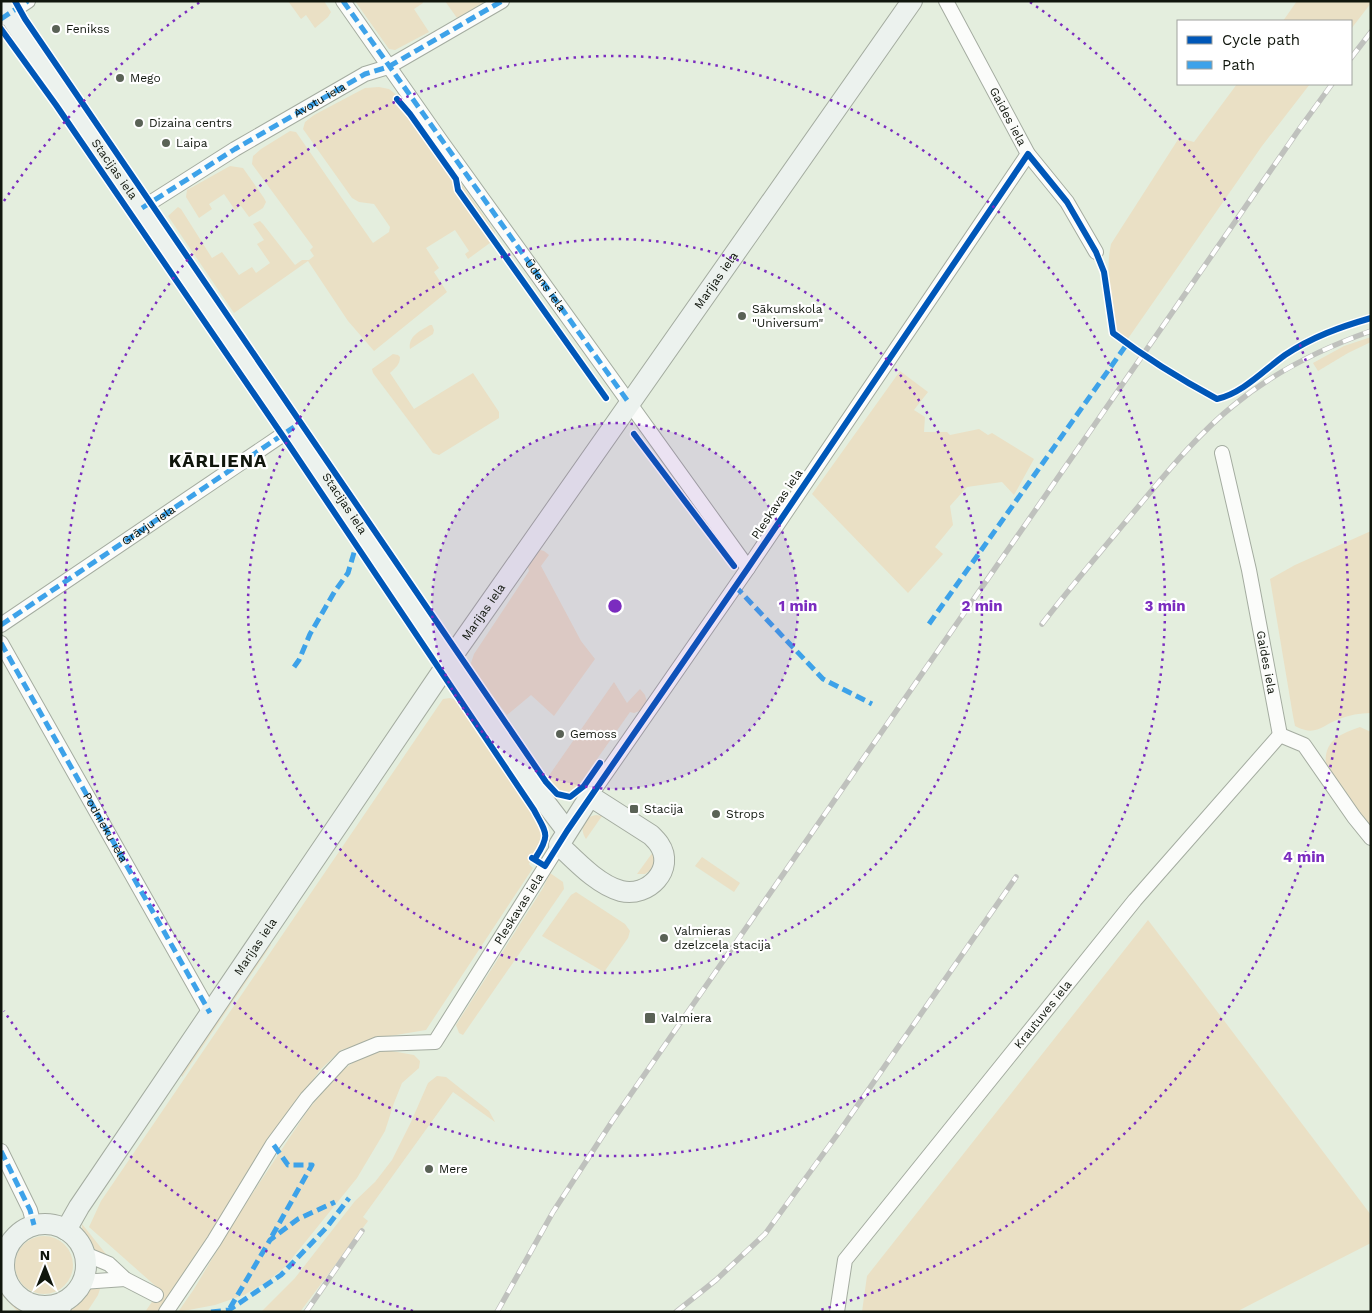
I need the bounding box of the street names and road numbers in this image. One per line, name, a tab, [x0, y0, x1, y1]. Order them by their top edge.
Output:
street label: Avotu iela	[291, 79, 349, 121]
street label: Gaides iela	[987, 85, 1029, 148]
street label: Stacijas iela	[89, 136, 140, 202]
street label: Marijas iela	[691, 249, 741, 311]
street label: Ūdens iela	[522, 256, 569, 315]
street label: Pleskavas iela	[748, 466, 806, 542]
street label: Stacijas iela	[319, 470, 370, 537]
street label: Grāvju iela	[119, 502, 178, 548]
street label: Marijas iela	[459, 581, 508, 643]
street label: Gaides iela	[1254, 629, 1279, 695]
street label: Podnieku iela	[80, 790, 131, 865]
street label: Pleskavas iela	[491, 871, 547, 947]
street label: Marijas iela	[231, 915, 280, 978]
street label: Krautuves iela	[1011, 977, 1075, 1051]

